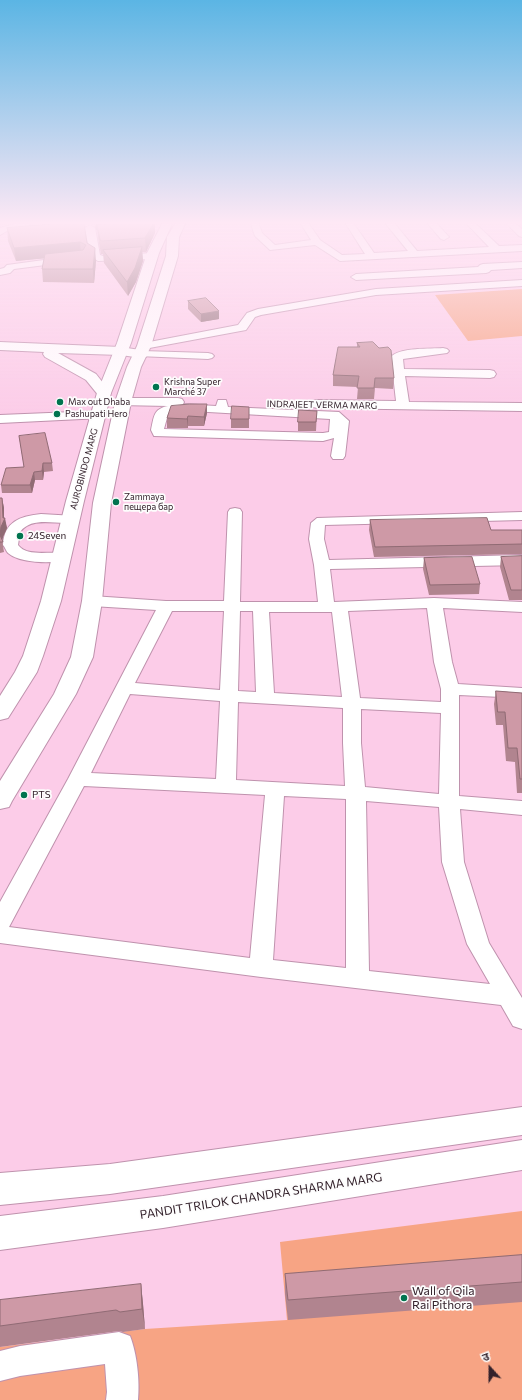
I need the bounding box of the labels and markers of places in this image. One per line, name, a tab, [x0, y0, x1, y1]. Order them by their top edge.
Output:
place label: Krishna Super Marché 37	[164, 377, 221, 398]
marker: Krishna Super Marché 37	[151, 382, 161, 392]
marker: Max out Dhaba	[55, 397, 65, 407]
place label: Max out Dhaba	[68, 397, 130, 407]
marker: Pashupati Hero	[52, 409, 62, 419]
place label: Pashupati Hero	[65, 409, 128, 419]
place label: Zammaya пещера бар	[124, 492, 173, 513]
marker: Zammaya пещера бар	[111, 497, 121, 507]
place label: 24Seven	[28, 530, 66, 542]
marker: 24Seven	[15, 531, 25, 541]
place label: PTS	[32, 789, 51, 801]
marker: PTS	[19, 790, 29, 800]
place label: Wall of Qila Rai Pithora	[412, 1284, 475, 1312]
marker: Wall of Qila Rai Pithora	[399, 1293, 409, 1303]

